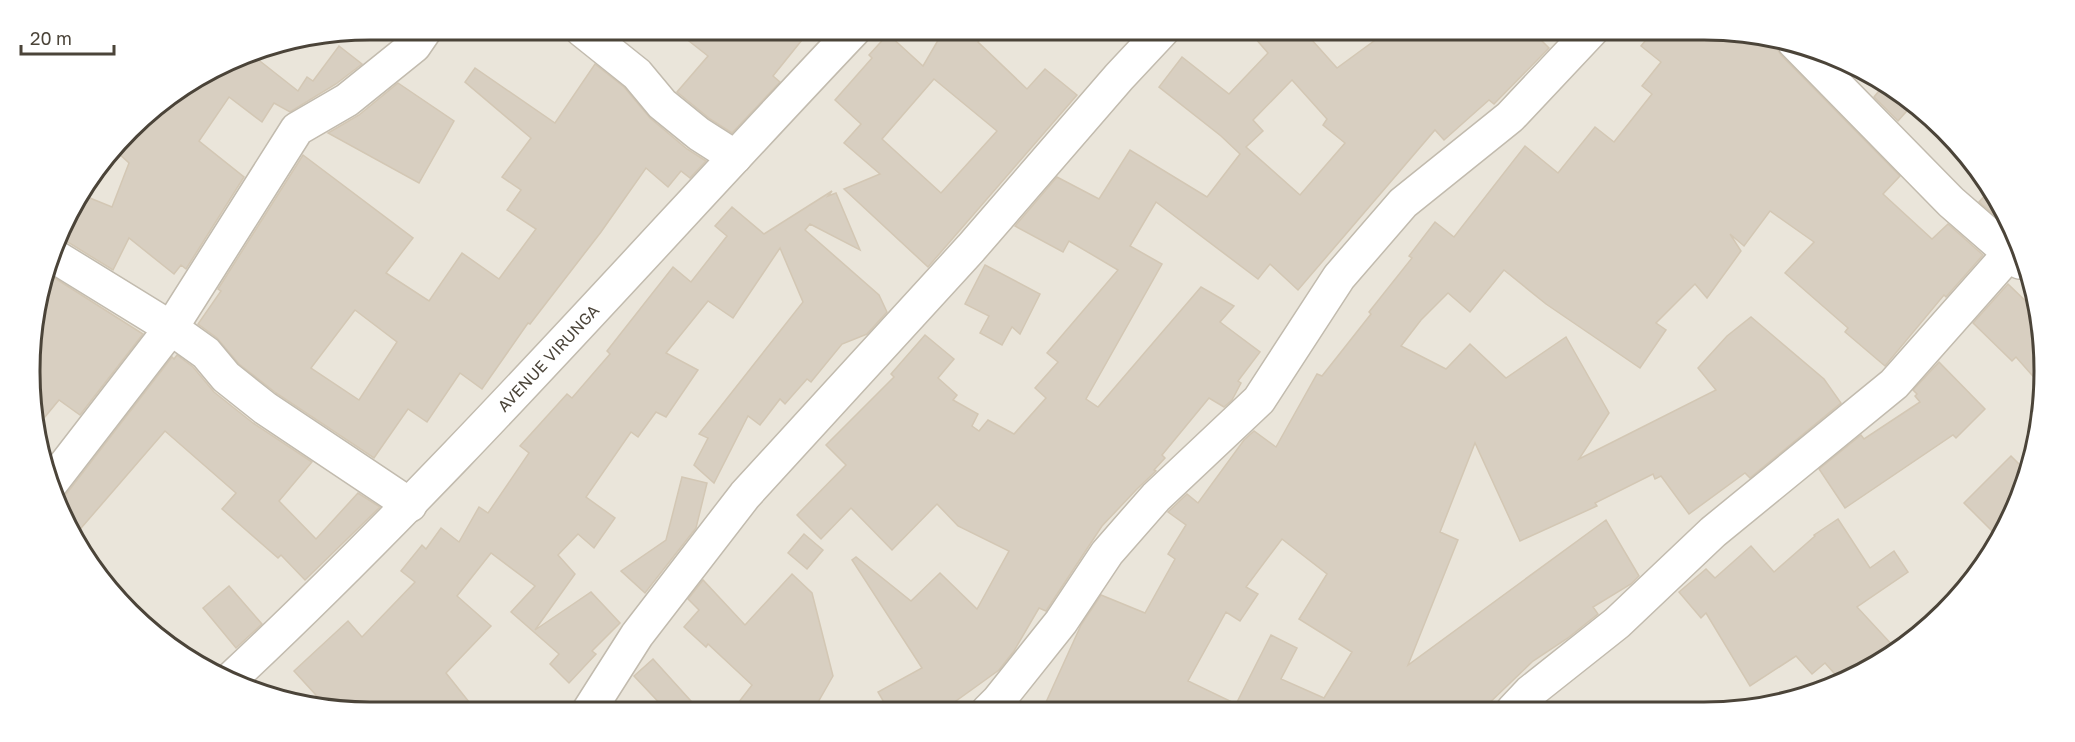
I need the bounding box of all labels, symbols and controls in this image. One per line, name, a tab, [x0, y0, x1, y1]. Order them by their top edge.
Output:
scale bar	[21, 18, 114, 56]
text: 20 m	[30, 27, 72, 49]
street label: AVENUE VIRUNGA	[493, 300, 603, 416]

